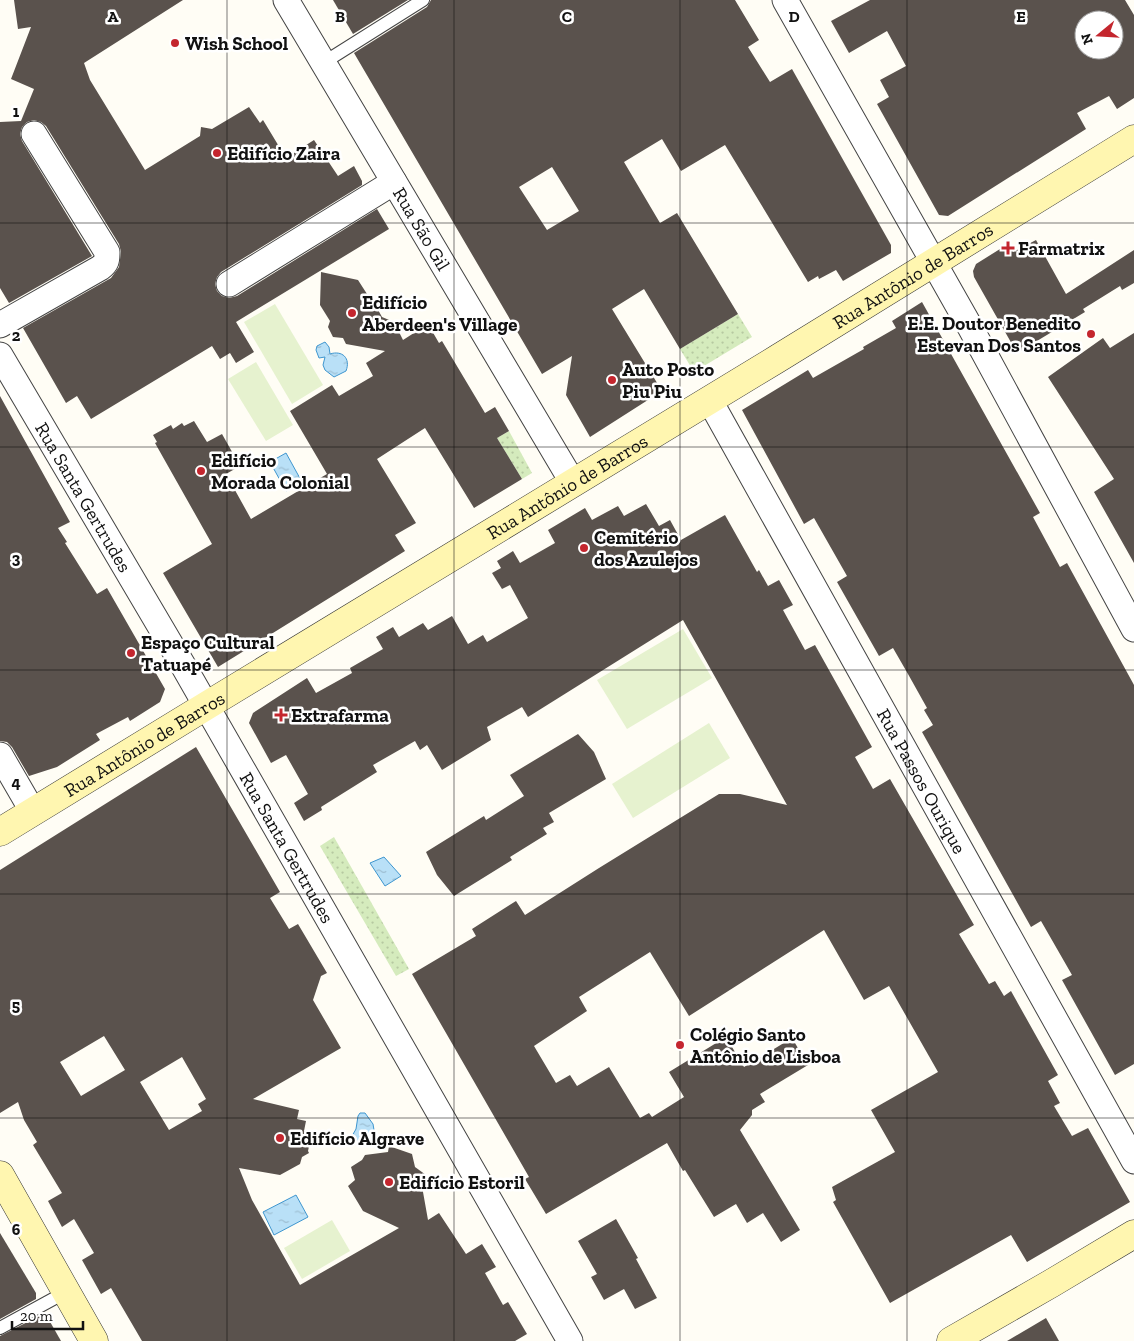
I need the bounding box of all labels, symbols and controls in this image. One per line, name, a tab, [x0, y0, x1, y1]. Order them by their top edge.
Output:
text: A	[108, 7, 119, 26]
text: B	[335, 7, 345, 26]
text: C	[562, 7, 572, 26]
text: D	[788, 7, 800, 26]
text: E	[1016, 7, 1026, 26]
north arrow	[1074, 10, 1124, 60]
text: N	[1077, 31, 1097, 47]
place label: Wish School	[185, 32, 289, 55]
marker: Wish School	[169, 37, 181, 49]
text: 1	[13, 102, 20, 121]
place label: Edifício Zaira	[227, 142, 341, 165]
marker: Edifício Zaira	[211, 147, 223, 159]
street label: Rua São Gil	[388, 183, 455, 275]
street label: Rua Antônio de Barros	[829, 218, 997, 334]
place label: Farmatrix	[1018, 237, 1105, 260]
marker: Farmatrix	[1002, 242, 1014, 254]
place label: Edifício Aberdeen's Village	[362, 291, 517, 336]
marker: Edifício Aberdeen's Village	[346, 307, 358, 319]
place label: E.E. Doutor Benedito Estevan Dos Santos	[907, 312, 1081, 357]
text: 2	[12, 326, 21, 345]
marker: E.E. Doutor Benedito Estevan Dos Santos	[1085, 328, 1097, 340]
place label: Auto Posto Piu Piu	[622, 358, 714, 403]
marker: Auto Posto Piu Piu	[606, 374, 618, 386]
street label: Rua Santa Gertrudes	[30, 418, 137, 577]
street label: Rua Antônio de Barros	[483, 429, 652, 545]
place label: Edifício Morada Colonial	[211, 449, 350, 494]
marker: Edifício Morada Colonial	[195, 465, 207, 477]
place label: Cemitério dos Azulejos	[594, 526, 698, 571]
marker: Cemitério dos Azulejos	[578, 542, 590, 554]
text: 3	[12, 549, 21, 568]
place label: Espaço Cultural Tatuapé	[141, 631, 275, 676]
marker: Espaço Cultural Tatuapé	[125, 647, 137, 659]
street label: Rua Antônio de Barros	[60, 686, 229, 802]
place label: Extrafarma	[291, 704, 389, 727]
street label: Rua Passos Ourique	[872, 705, 971, 858]
marker: Extrafarma	[275, 709, 287, 721]
street label: Rua Santa Gertrudes	[235, 768, 339, 927]
text: 4	[11, 773, 21, 792]
text: 5	[12, 996, 20, 1015]
place label: Colégio Santo Antônio de Lisboa	[690, 1023, 841, 1068]
marker: Colégio Santo Antônio de Lisboa	[674, 1039, 686, 1051]
place label: Edifício Algrave	[290, 1127, 424, 1150]
marker: Edifício Algrave	[274, 1132, 286, 1144]
place label: Edifício Estoril	[399, 1171, 525, 1194]
marker: Edifício Estoril	[383, 1176, 395, 1188]
text: 6	[12, 1220, 21, 1239]
scale bar	[12, 1298, 84, 1330]
text: 20 m	[20, 1307, 53, 1325]

